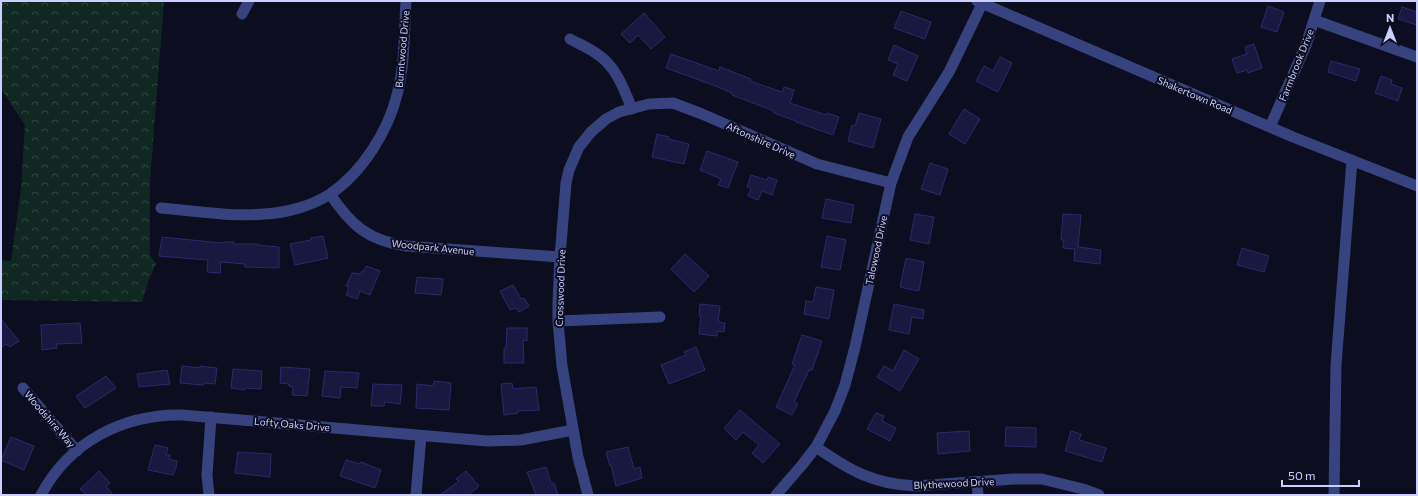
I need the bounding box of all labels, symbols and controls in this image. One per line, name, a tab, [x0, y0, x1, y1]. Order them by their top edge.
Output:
north arrow	[1370, 8, 1410, 48]
street label: Burntwood Drive	[393, 10, 411, 88]
text: N	[1386, 11, 1394, 24]
street label: Farmbrook Drive	[1276, 27, 1316, 103]
street label: Shakertown Road	[1156, 74, 1234, 116]
street label: Aftonshire Drive	[725, 119, 797, 161]
street label: Talowood Drive	[863, 214, 889, 286]
street label: Woodpark Avenue	[391, 237, 475, 257]
street label: Crosswood Drive	[553, 249, 567, 327]
street label: Woodshire Way	[22, 388, 78, 450]
street label: Lofty Oaks Drive	[254, 415, 330, 433]
scale bar	[1282, 462, 1359, 488]
text: 50 m	[1288, 468, 1316, 482]
street label: Blythewood Drive	[913, 475, 995, 491]

